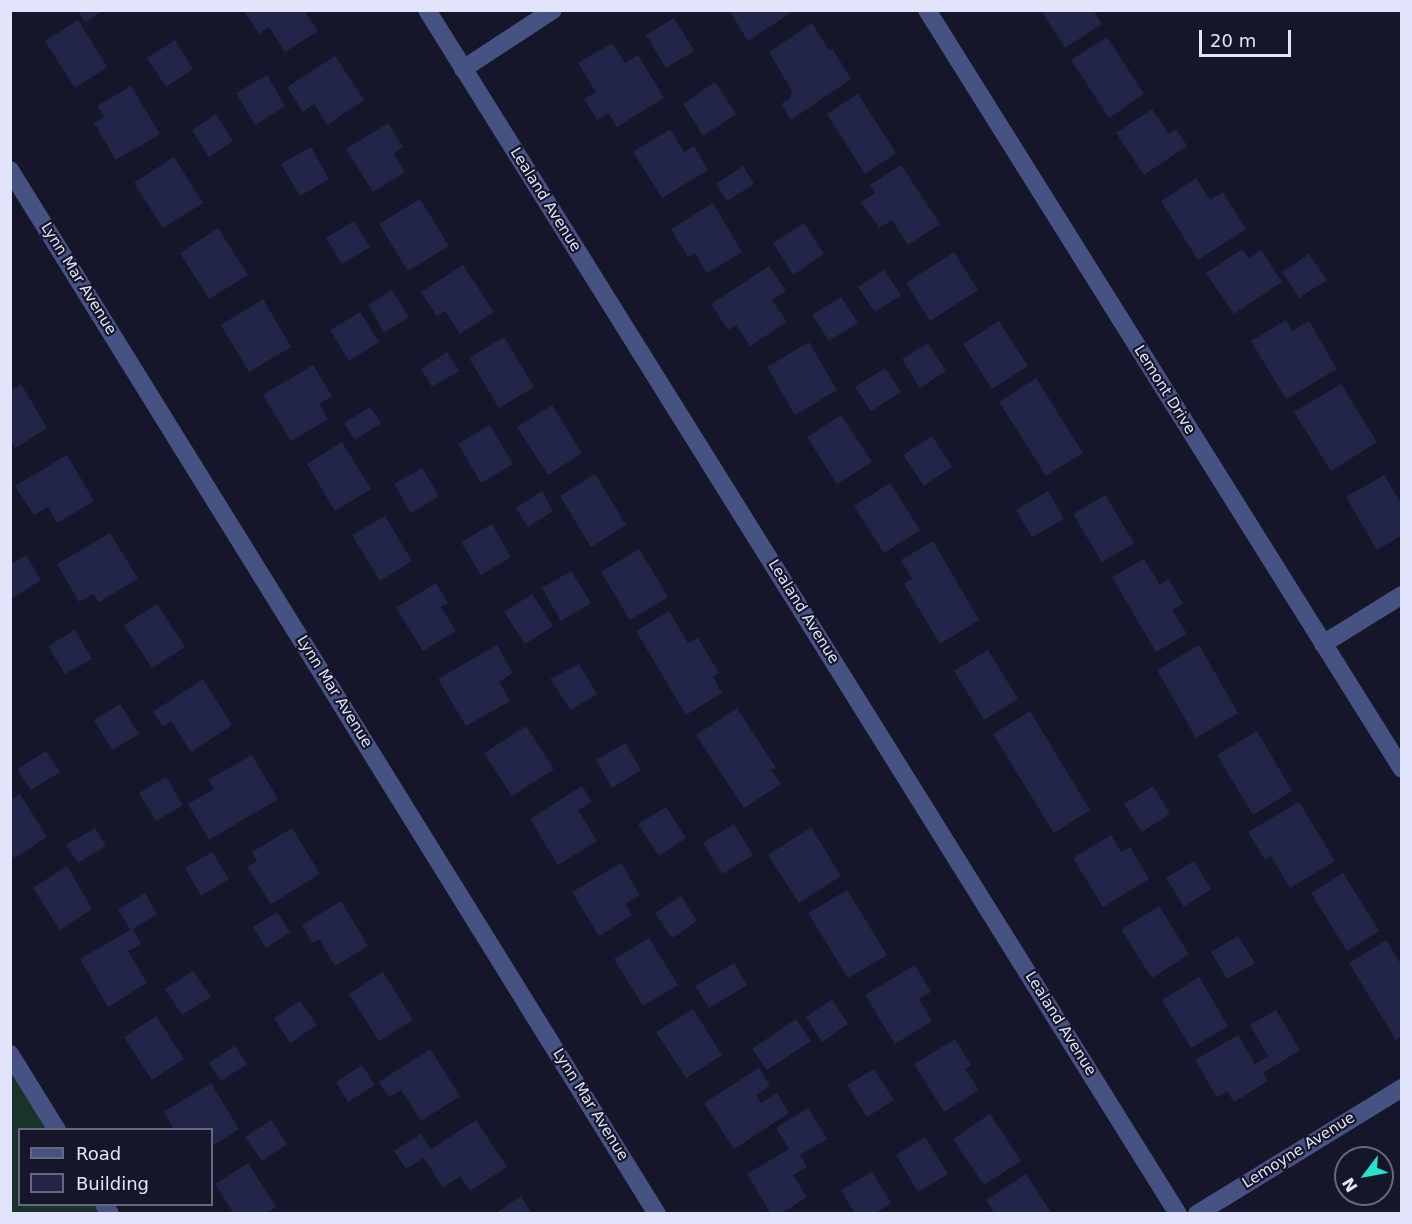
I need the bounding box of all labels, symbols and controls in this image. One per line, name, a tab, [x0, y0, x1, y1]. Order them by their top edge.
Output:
scale bar	[1202, 18, 1294, 56]
text: 20 m	[1210, 30, 1256, 51]
street label: Lealand Avenue	[506, 145, 584, 255]
street label: Lynn Mar Avenue	[36, 220, 120, 338]
street label: Lemont Drive	[1130, 342, 1198, 438]
street label: Lealand Avenue	[764, 557, 842, 667]
street label: Lynn Mar Avenue	[292, 633, 376, 751]
street label: Lealand Avenue	[1021, 969, 1099, 1079]
street label: Lynn Mar Avenue	[548, 1046, 632, 1164]
street label: Lemoyne Avenue	[1239, 1109, 1359, 1193]
legend	[18, 1128, 213, 1206]
text: Road	[76, 1143, 121, 1164]
north arrow	[1334, 1146, 1394, 1206]
text: Building	[76, 1173, 149, 1194]
text: N	[1338, 1174, 1362, 1195]

